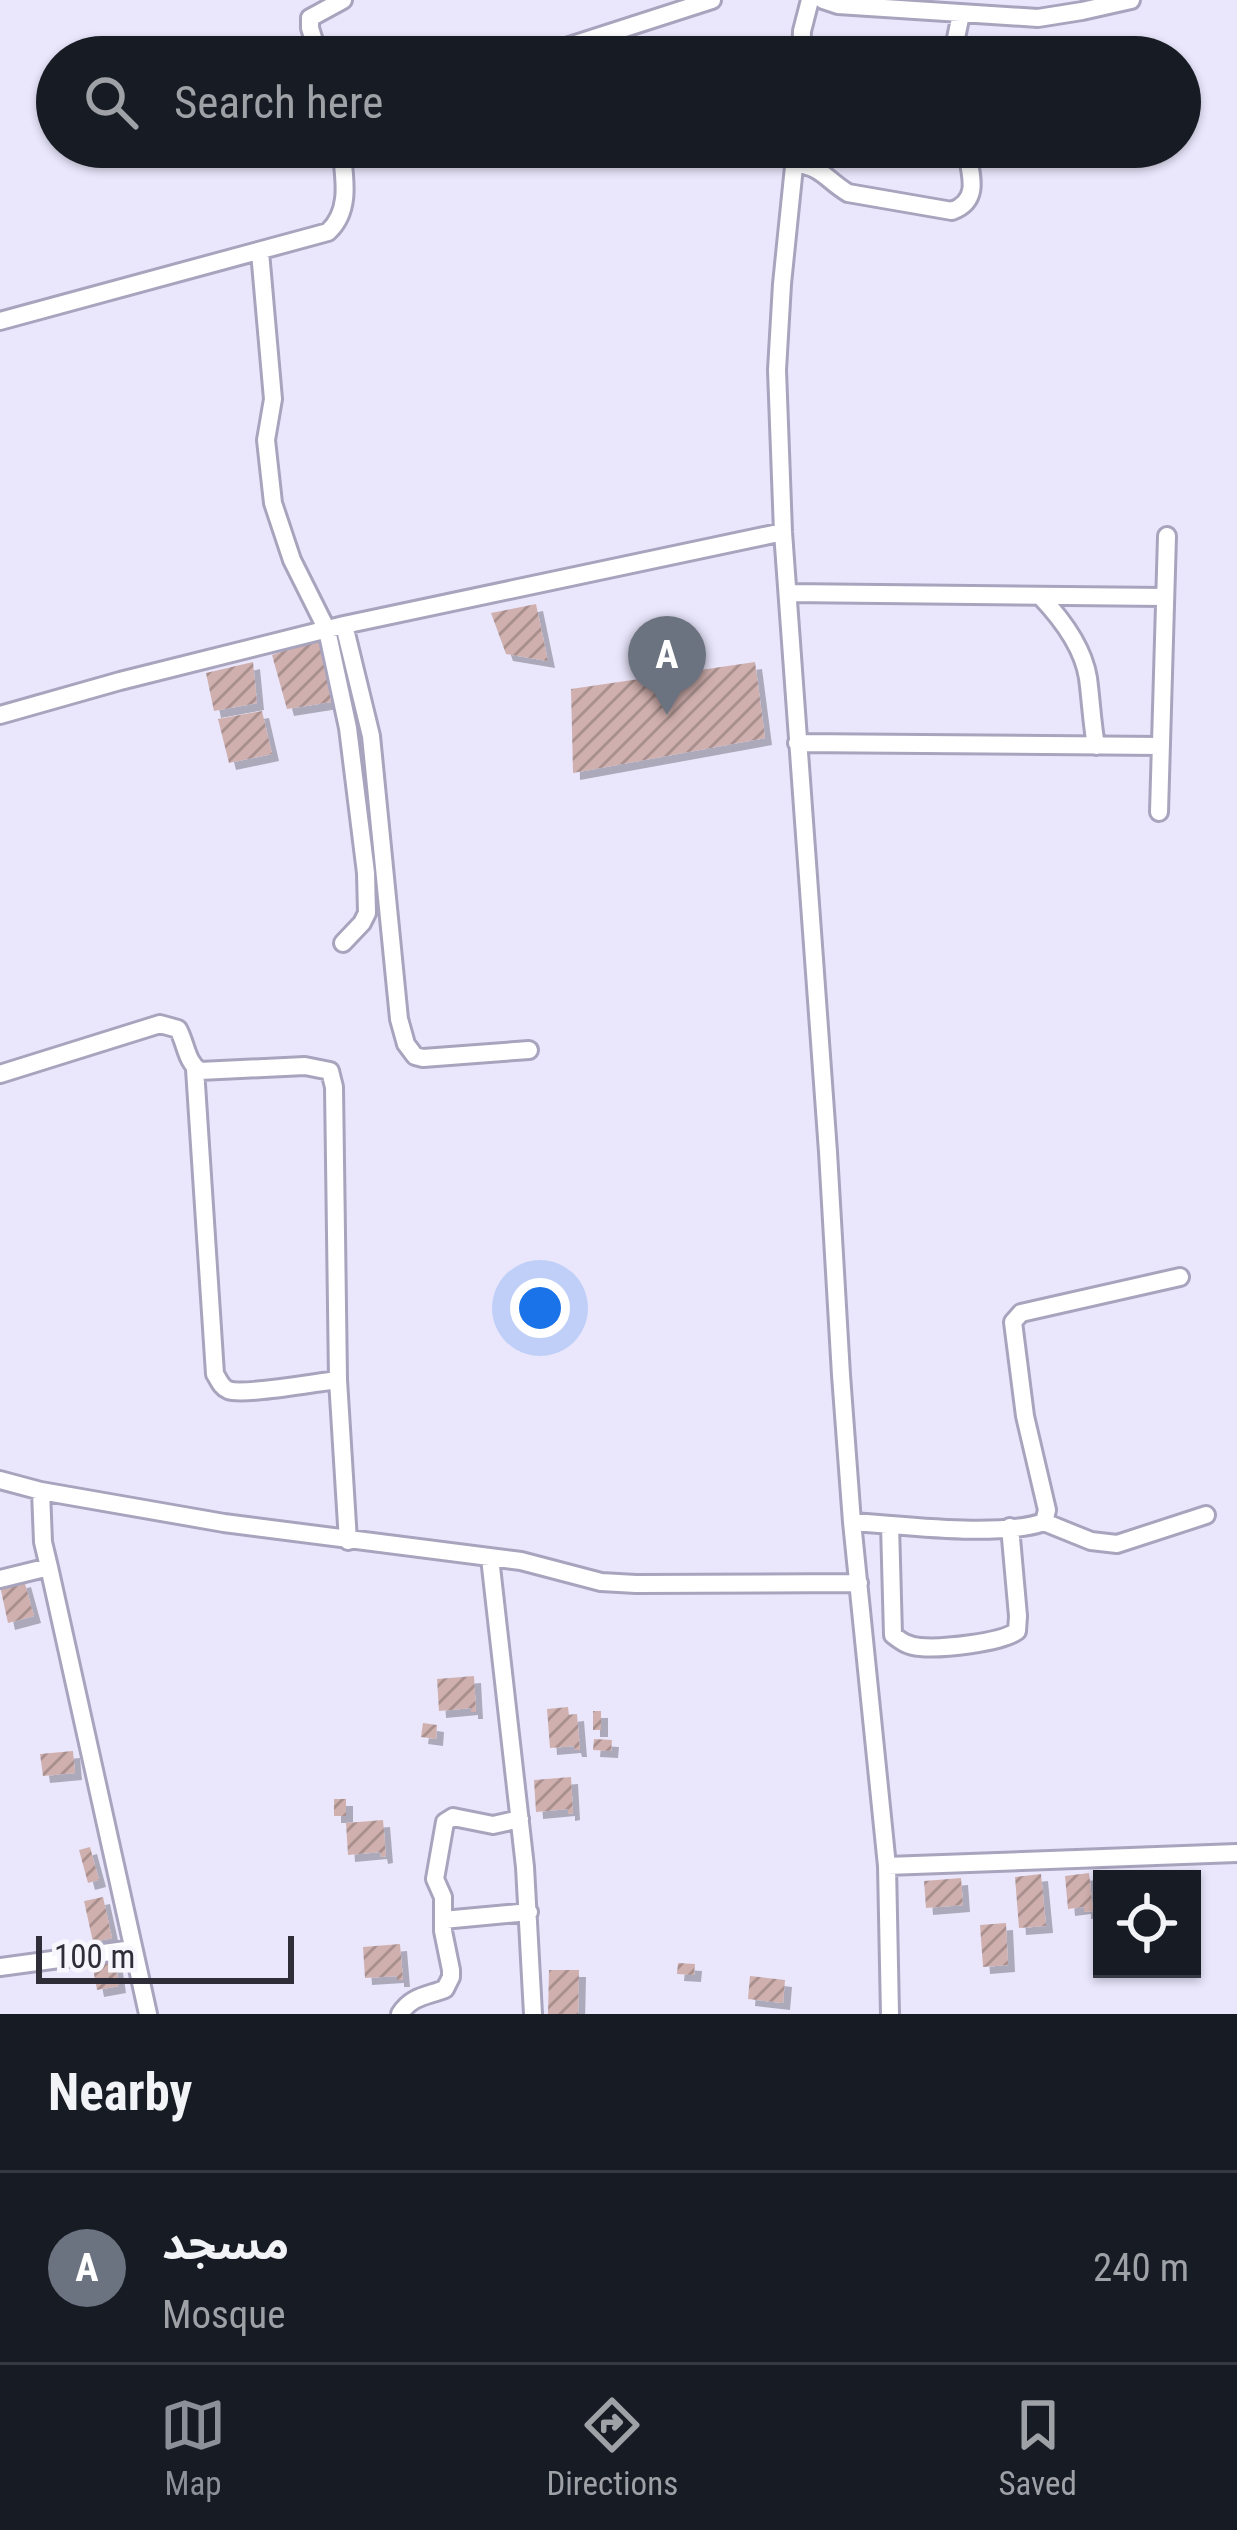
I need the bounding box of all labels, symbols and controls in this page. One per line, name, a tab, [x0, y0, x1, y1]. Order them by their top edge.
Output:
search box	[36, 36, 1201, 168]
icon: search	[78, 69, 144, 135]
text: Search here	[174, 76, 383, 129]
pin: A	[628, 616, 706, 715]
your location	[510, 1278, 570, 1338]
map controls	[1093, 1870, 1201, 1978]
button: locate	[1093, 1870, 1201, 1978]
scale bar	[36, 1930, 294, 1983]
text: 100 m	[54, 1937, 135, 1976]
text: Nearby	[48, 2063, 192, 2122]
text: مسجد	[162, 2217, 289, 2270]
text: A	[75, 2245, 99, 2291]
text: 240 m	[1093, 2245, 1189, 2291]
text: Mosque	[162, 2292, 285, 2338]
tab: Map	[160, 2392, 226, 2503]
tab: Directions	[546, 2392, 678, 2503]
tab: Saved	[998, 2392, 1077, 2503]

